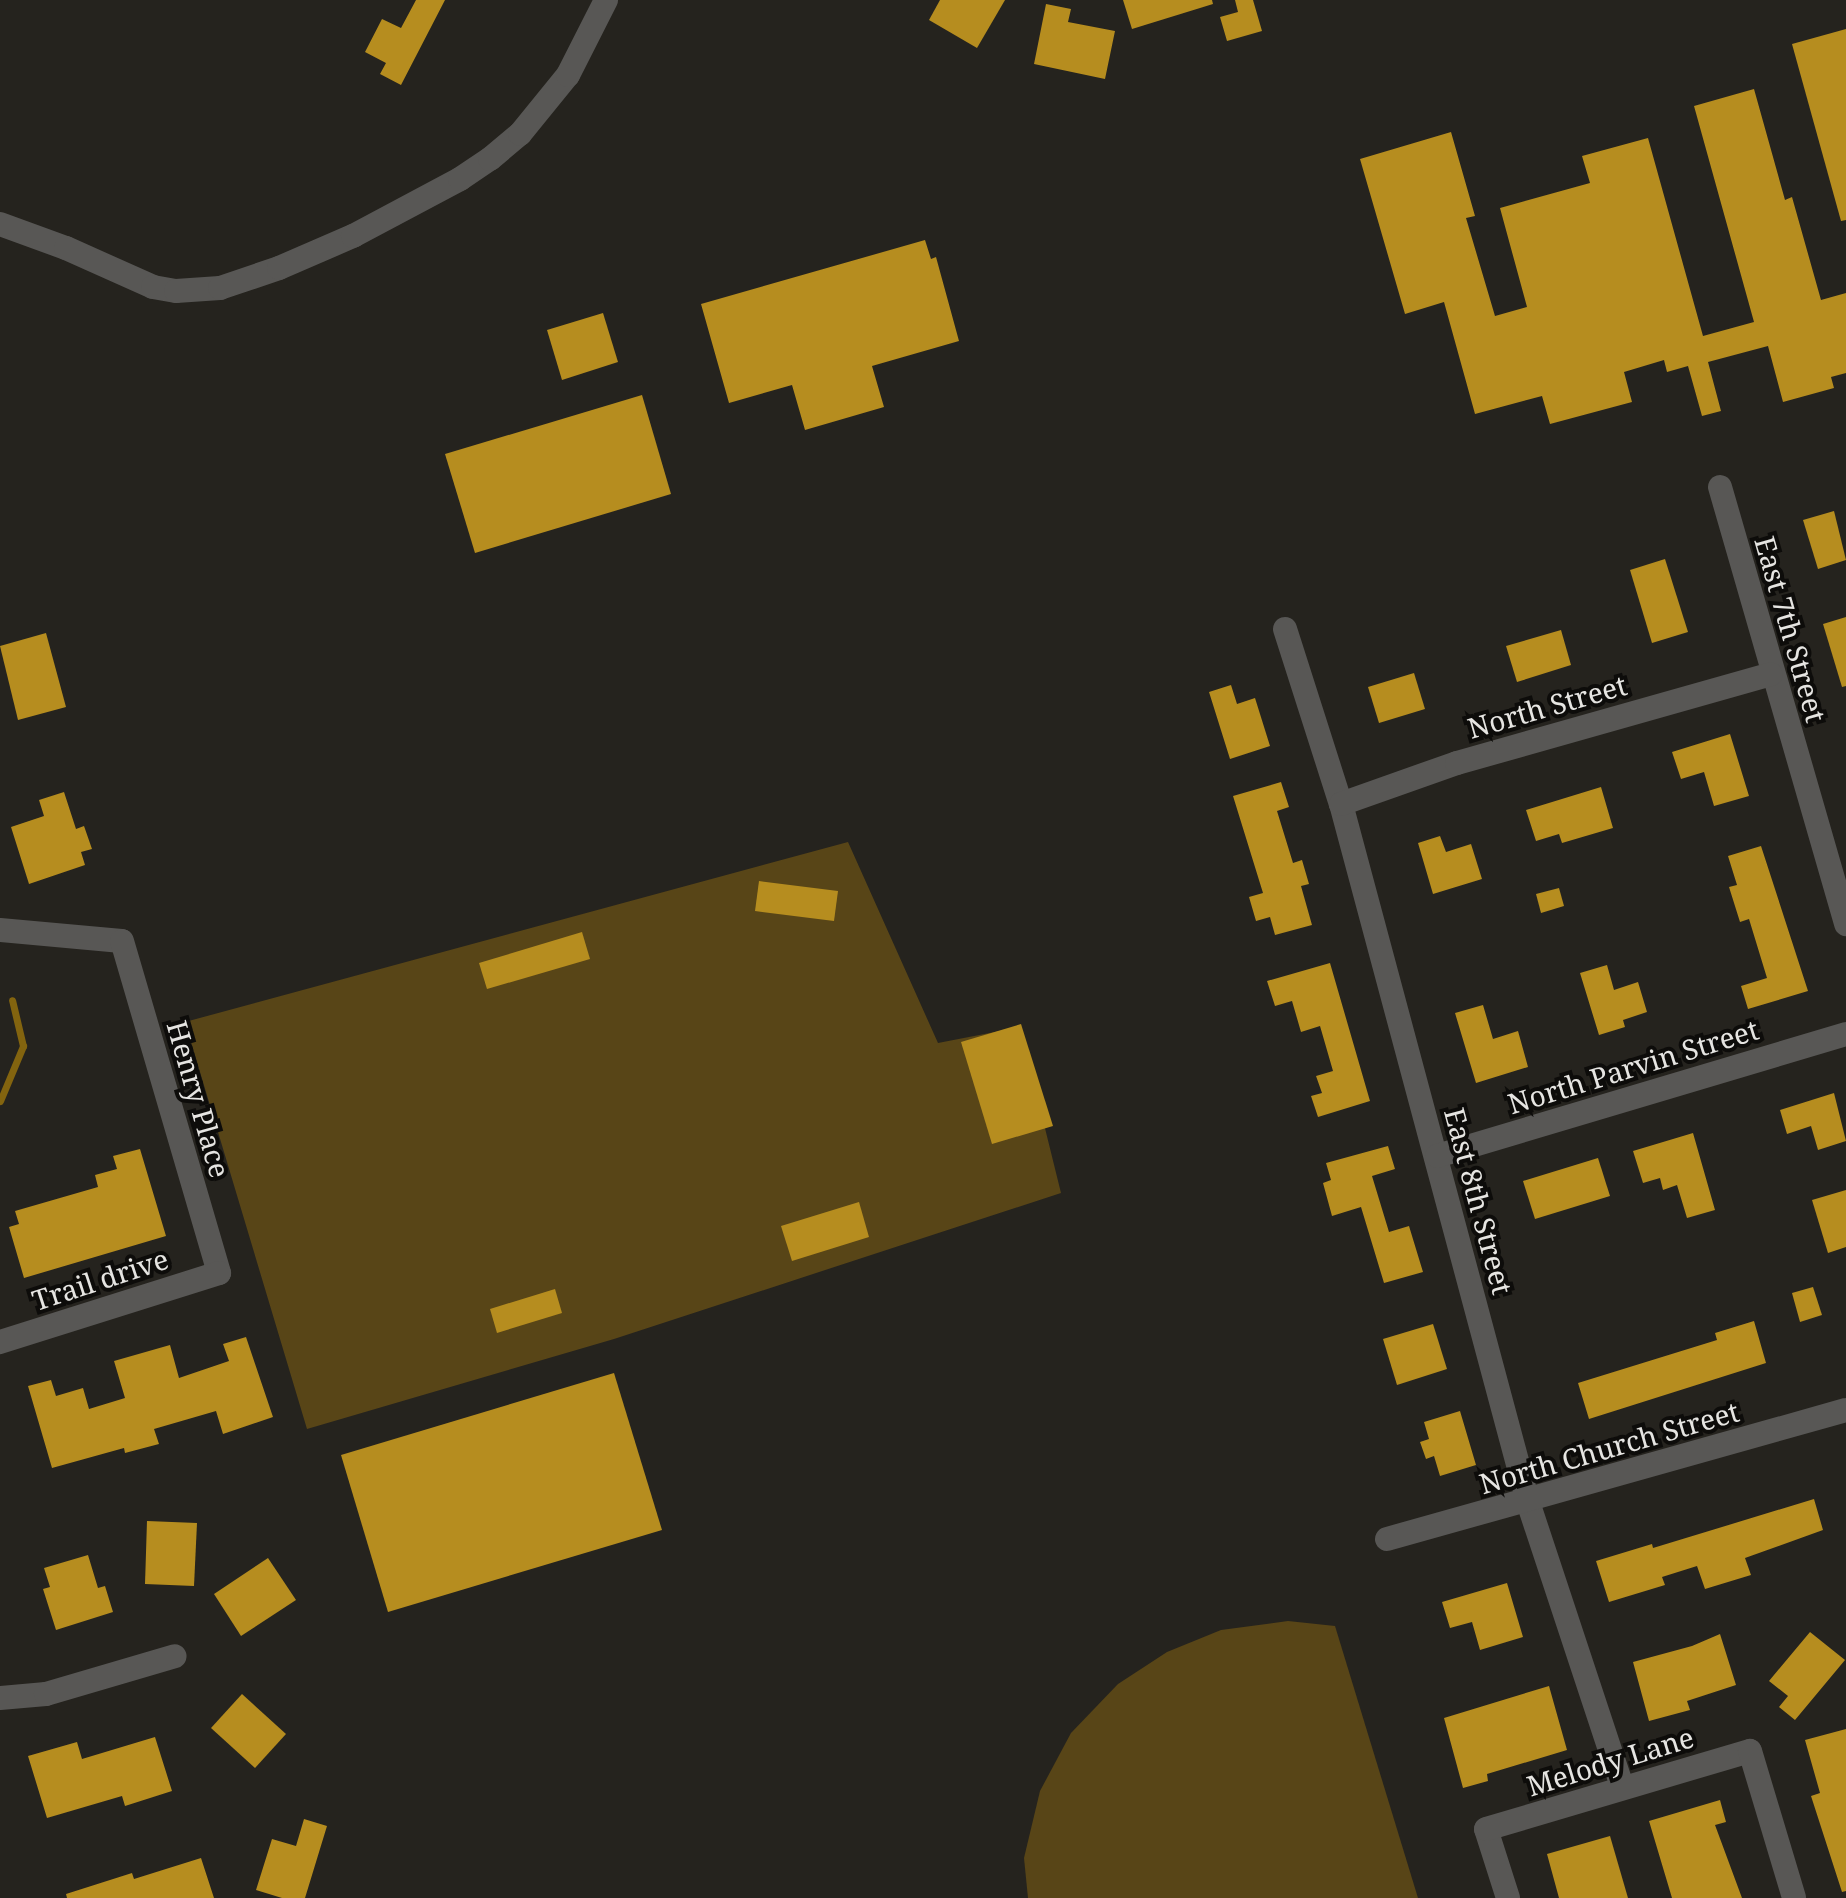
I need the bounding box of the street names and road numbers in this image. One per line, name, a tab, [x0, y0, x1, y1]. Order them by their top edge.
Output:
street label: East 7th Street	[1748, 532, 1834, 726]
street label: North Street	[1464, 667, 1630, 745]
street label: North Parvin Street	[1504, 1012, 1762, 1120]
street label: Henry Place	[161, 1017, 237, 1181]
street label: East 8th Street	[1438, 1104, 1520, 1298]
street label: Trail drive	[28, 1241, 172, 1317]
street label: North Church Street	[1475, 1394, 1743, 1500]
street label: Melody Lane	[1523, 1720, 1697, 1802]

